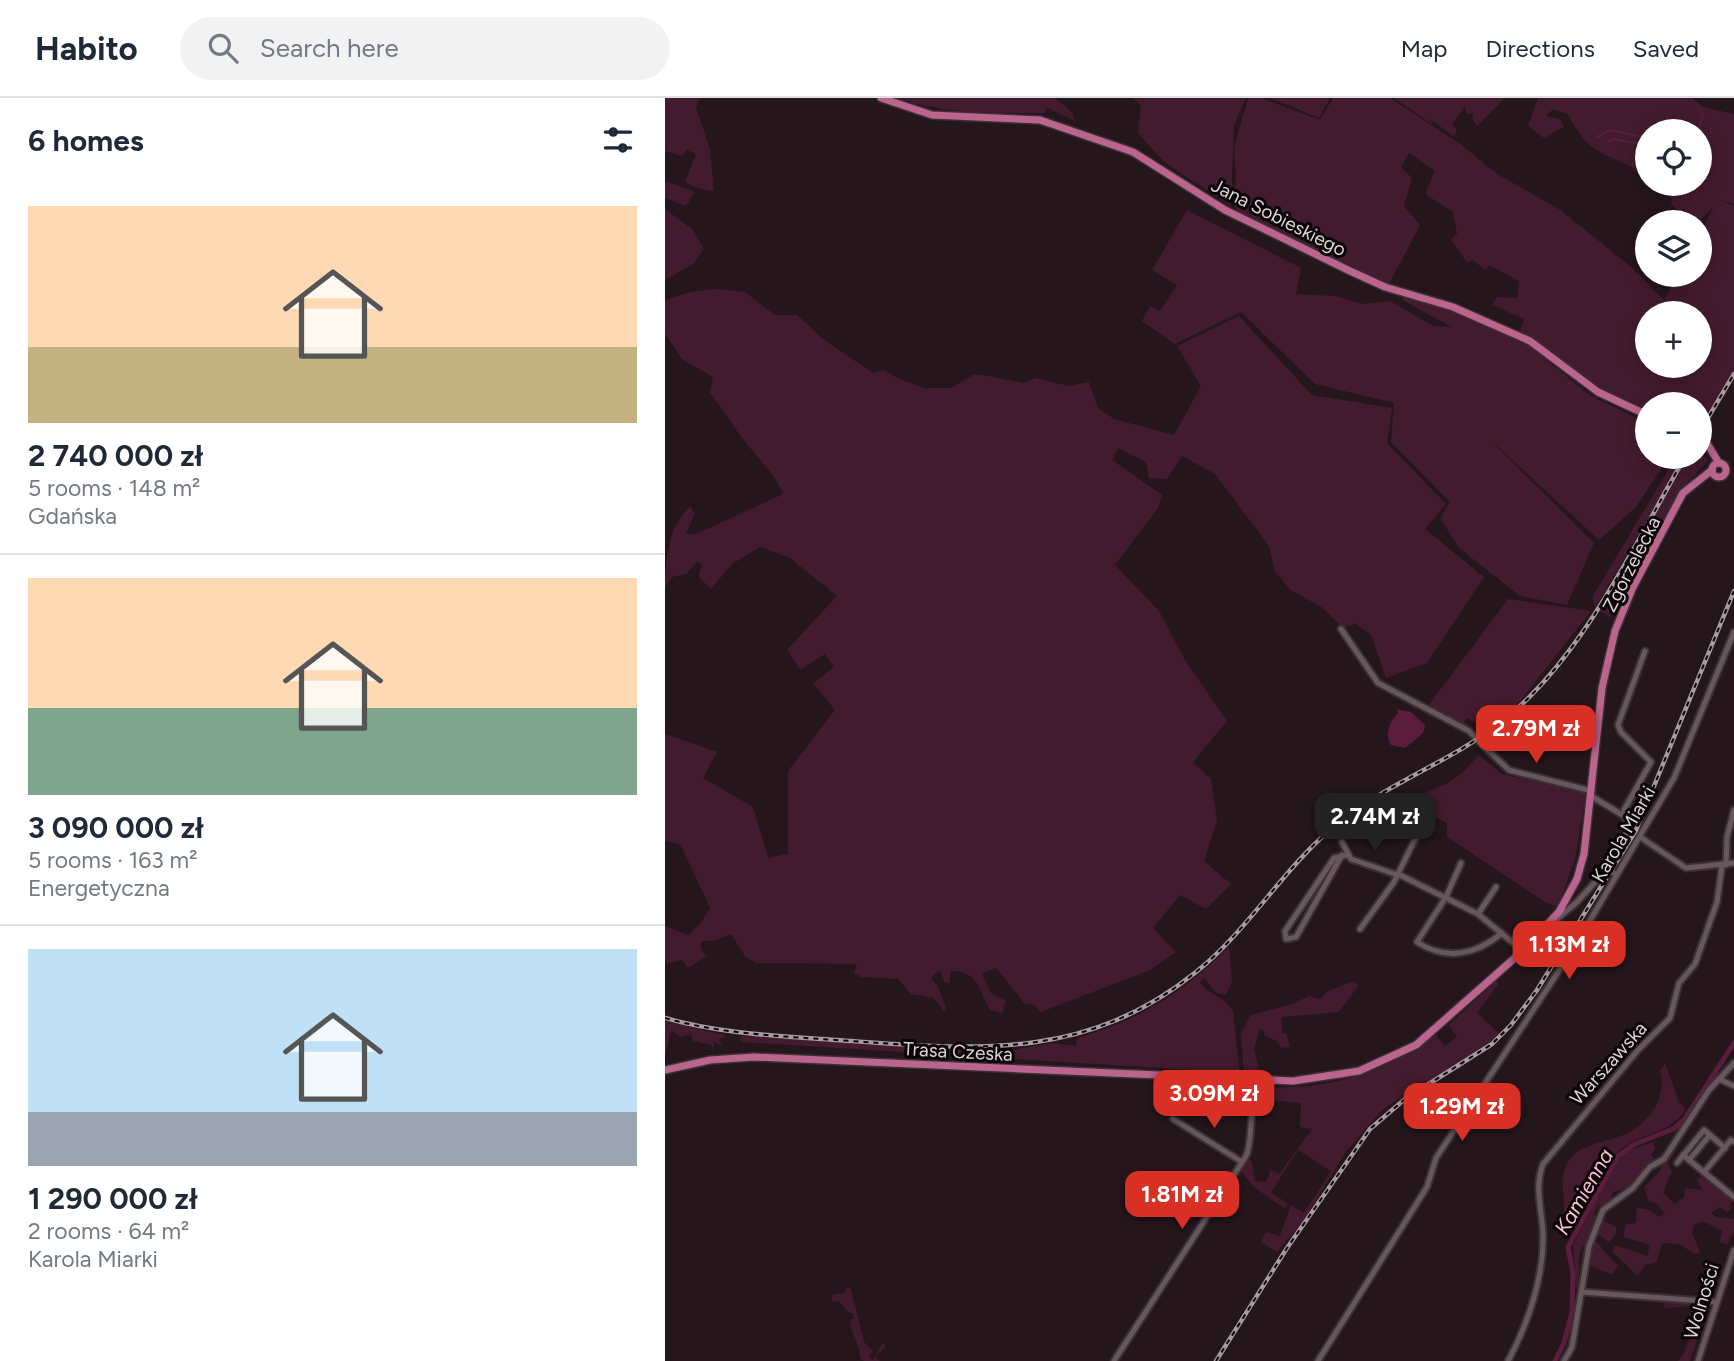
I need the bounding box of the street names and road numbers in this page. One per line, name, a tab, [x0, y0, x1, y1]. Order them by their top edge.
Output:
street label: Jana Sobieskiego	[1208, 174, 1350, 261]
street label: Zgorzelecka	[1598, 513, 1665, 616]
street label: Karola Miarki	[1587, 782, 1660, 886]
street label: Warszawska	[1565, 1017, 1652, 1110]
street label: Trasa Czeska	[902, 1037, 1013, 1066]
street label: Wolności	[1679, 1261, 1724, 1342]

